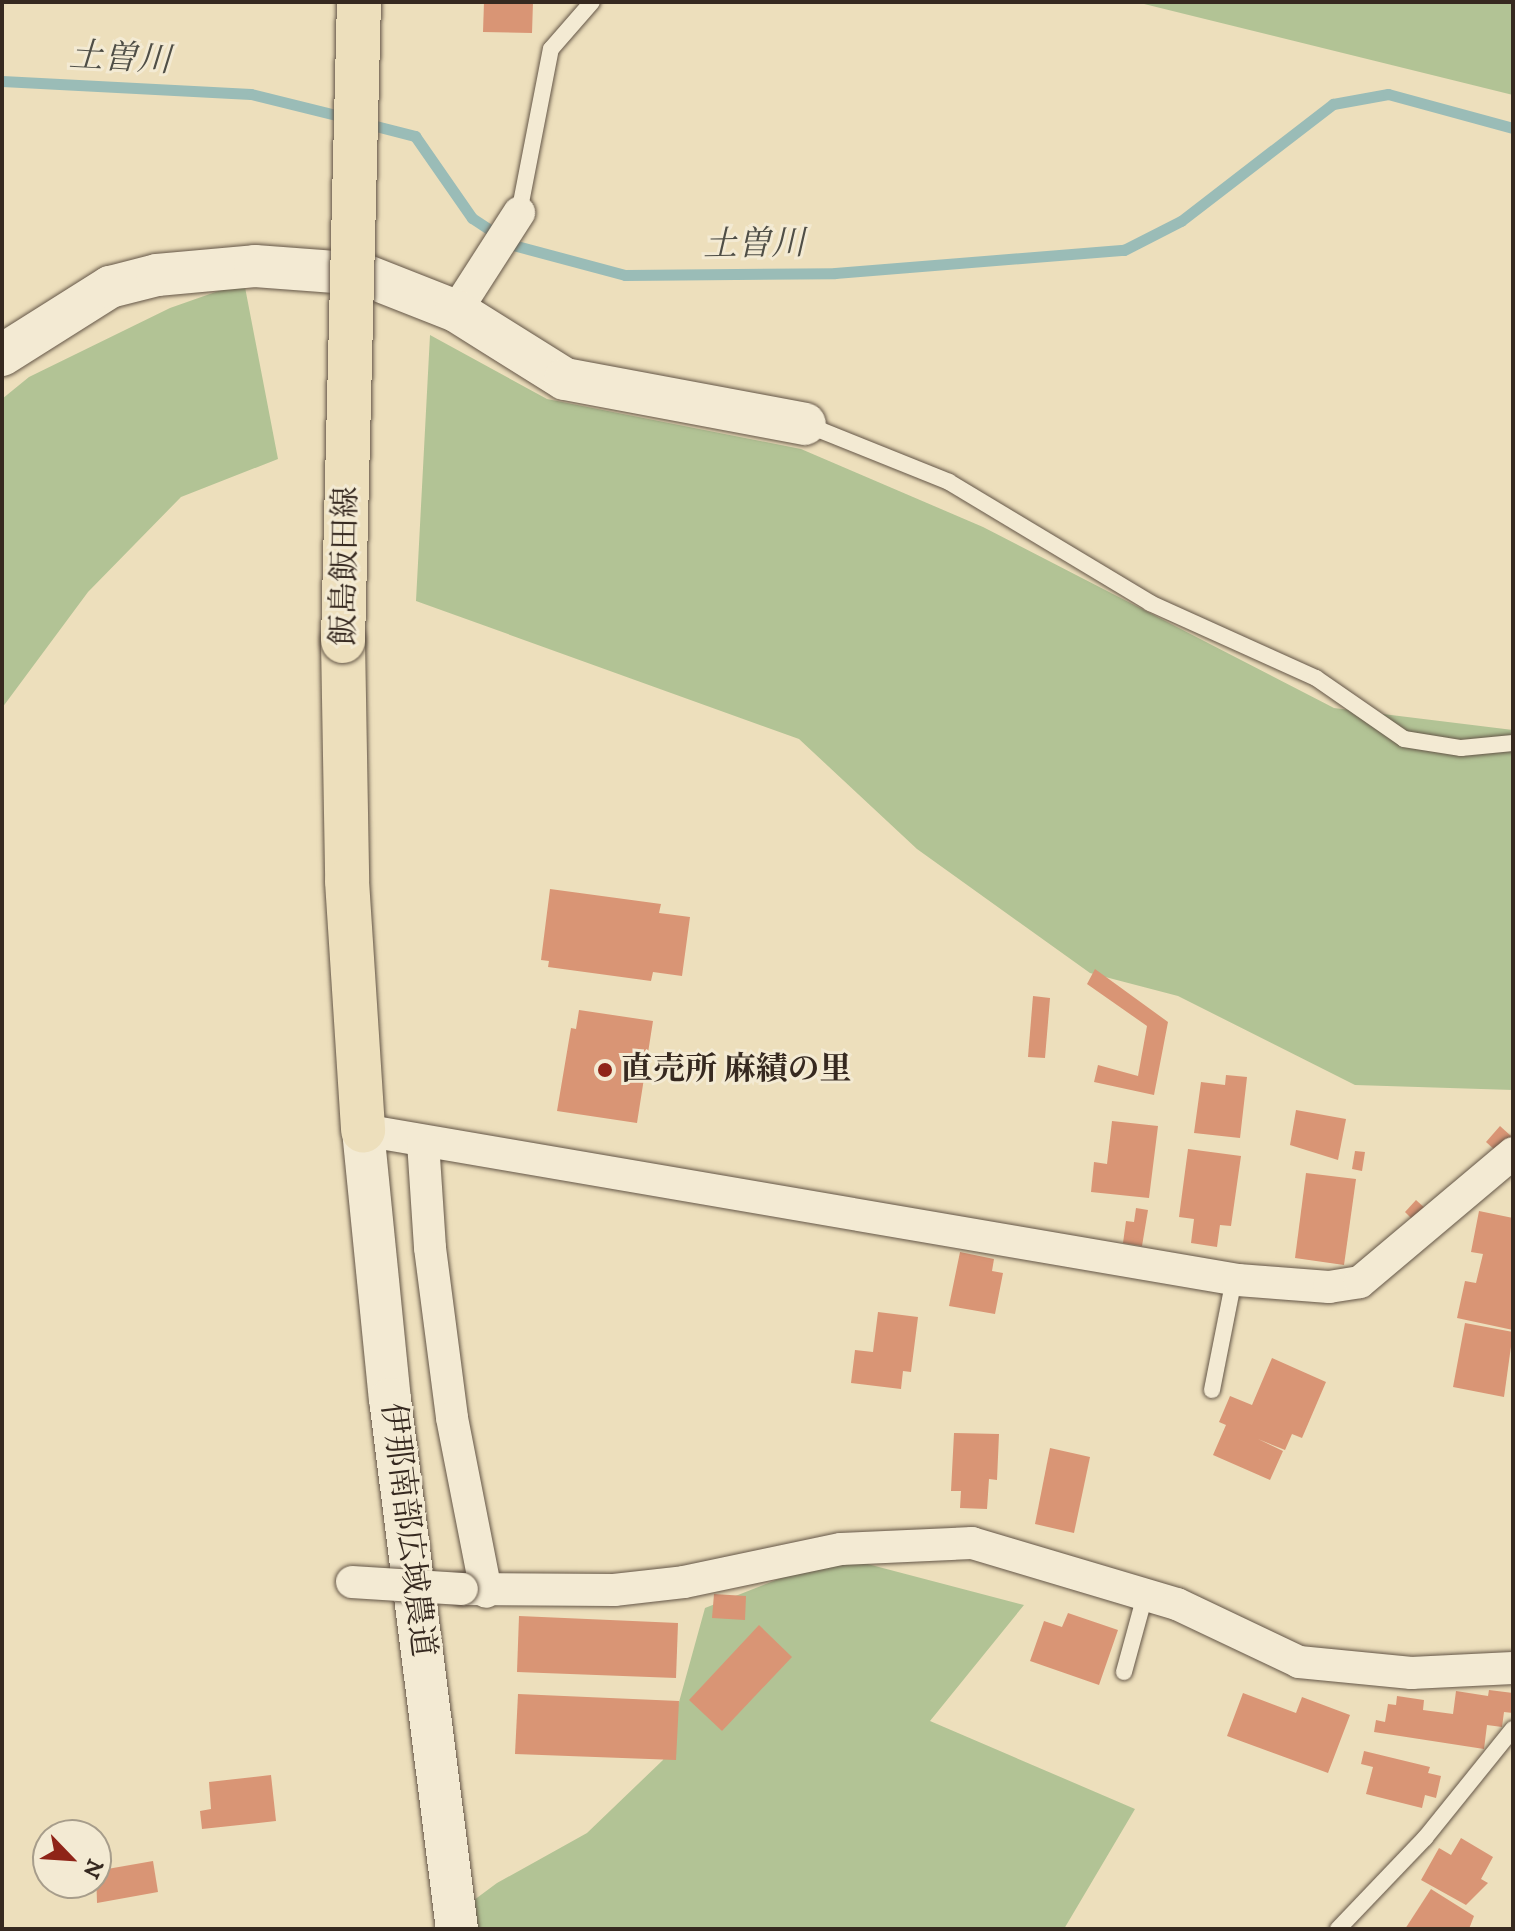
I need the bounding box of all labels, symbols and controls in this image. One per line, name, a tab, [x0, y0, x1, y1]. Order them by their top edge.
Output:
water label: 土曽川	[68, 36, 172, 82]
water label: 土曽川	[703, 224, 805, 266]
street label: 飯島飯田線	[325, 486, 367, 646]
place label: 直売所 麻績の里	[621, 1051, 852, 1089]
marker: 直売所 麻績の里	[596, 1061, 614, 1079]
street label: 伊那南部広域農道	[372, 1401, 442, 1659]
north arrow	[32, 1819, 112, 1899]
text: N	[76, 1855, 108, 1882]

